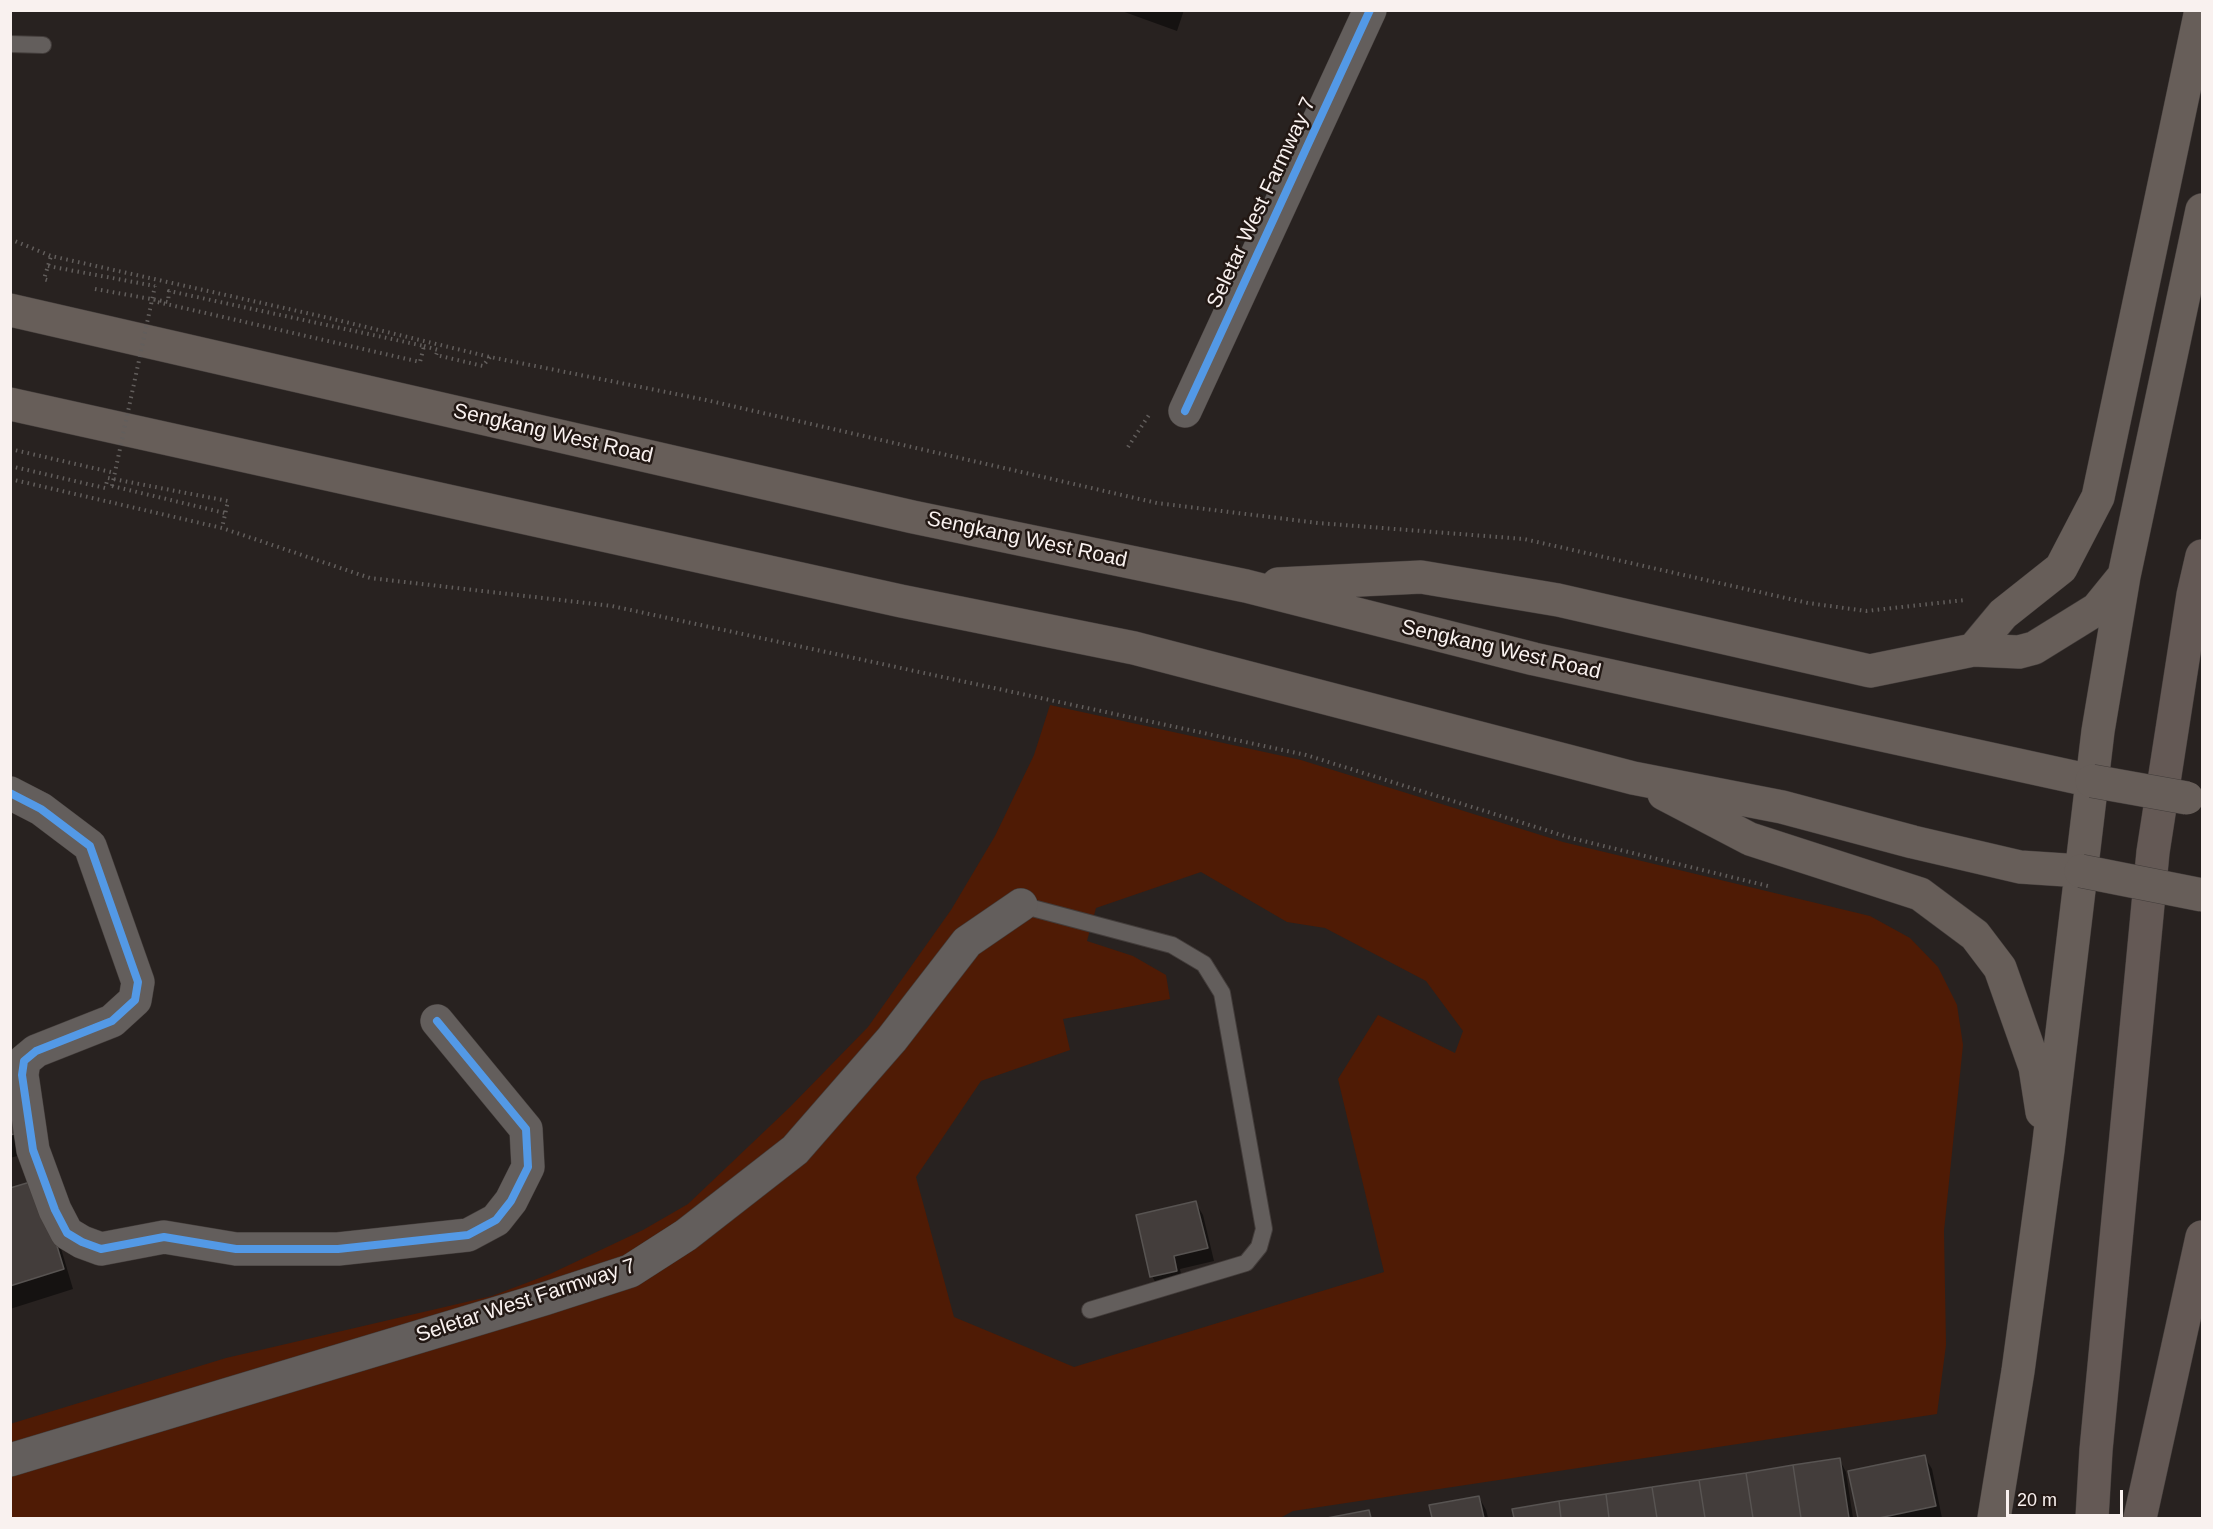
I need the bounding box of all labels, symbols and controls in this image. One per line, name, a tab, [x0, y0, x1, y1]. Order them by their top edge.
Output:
street label: Seletar West Farmway 7	[1202, 94, 1322, 312]
street label: Sengkang West Road	[451, 399, 655, 469]
street label: Sengkang West Road	[925, 506, 1129, 574]
street label: Sengkang West Road	[1399, 615, 1603, 685]
street label: Seletar West Farmway 7	[413, 1254, 639, 1348]
scale bar	[2009, 1478, 2126, 1516]
text: 20 m	[2017, 1490, 2057, 1510]

